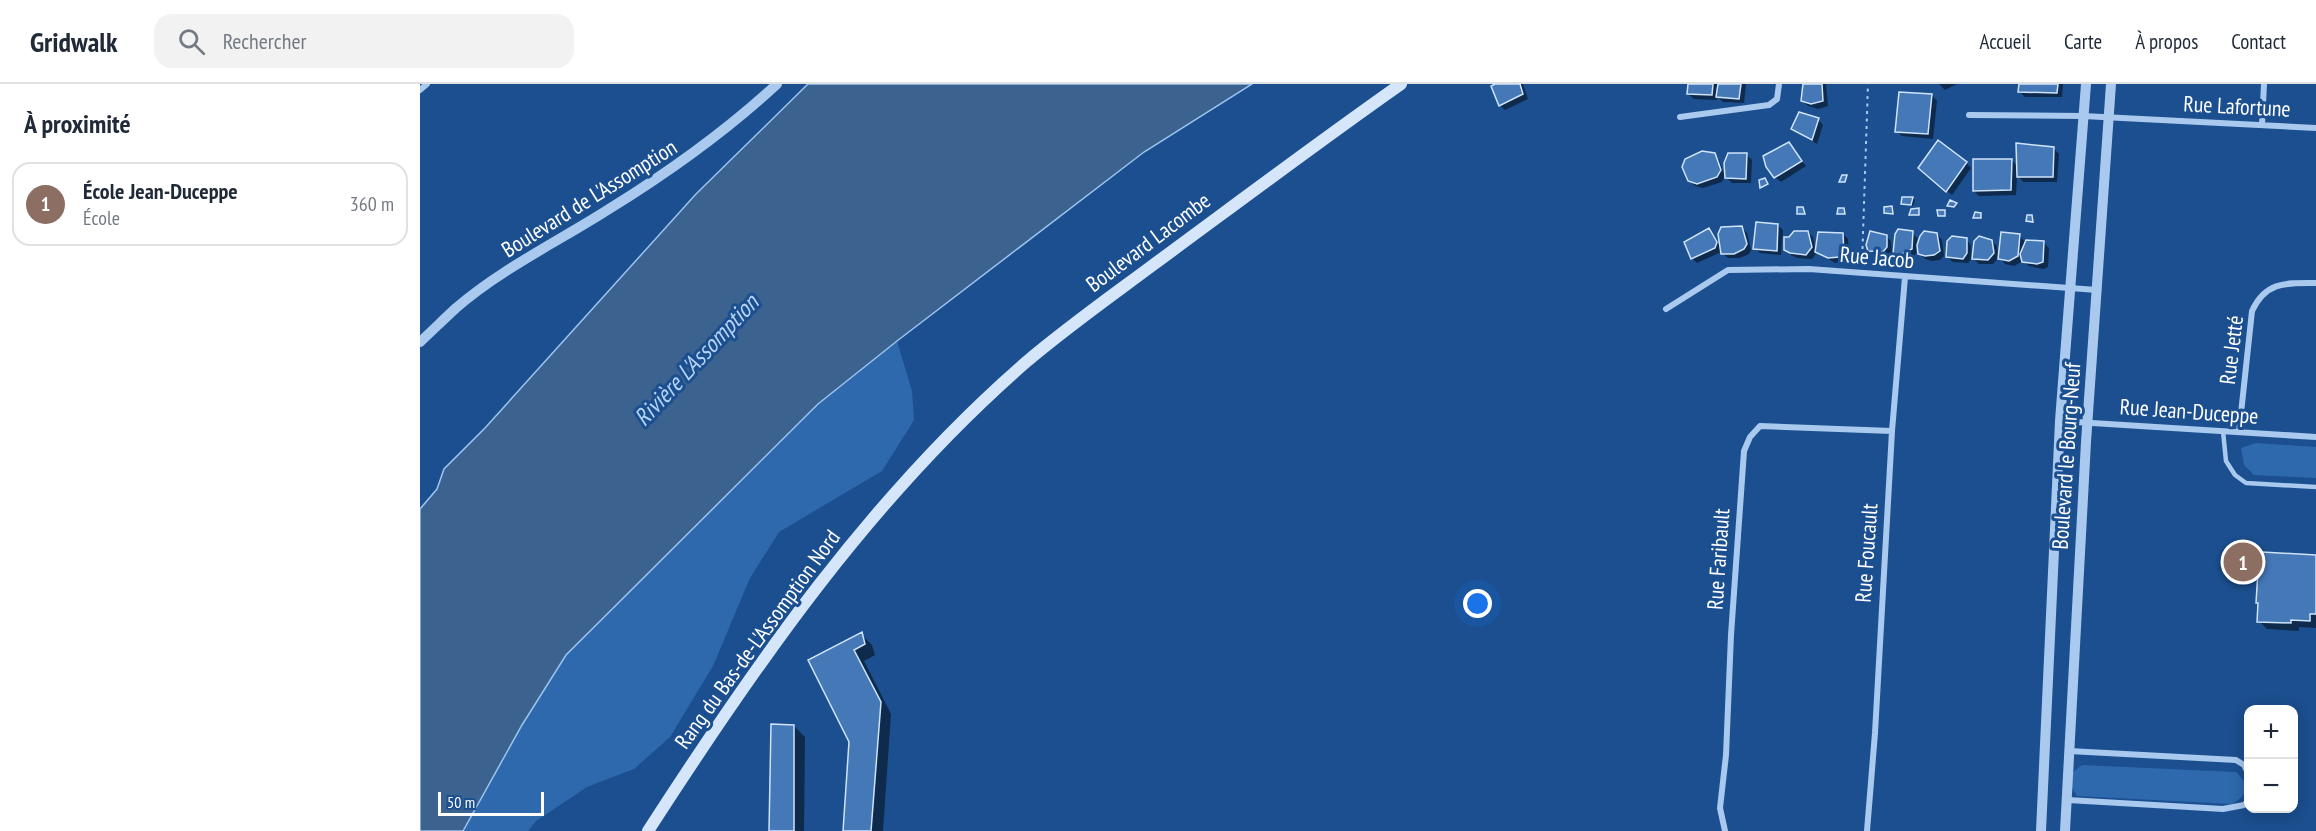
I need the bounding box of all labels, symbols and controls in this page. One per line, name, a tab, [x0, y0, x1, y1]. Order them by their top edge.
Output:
search box	[154, 14, 574, 68]
text: Gridwalk	[30, 23, 118, 60]
icon: search	[175, 25, 208, 58]
text: Rechercher	[223, 27, 307, 55]
text: Accueil	[1979, 28, 2031, 55]
text: Carte	[2064, 28, 2102, 55]
text: À propos	[2135, 28, 2198, 55]
text: Contact	[2231, 28, 2286, 55]
street label: Rue Lafortune	[2183, 89, 2291, 123]
text: À proximité	[24, 107, 131, 140]
street label: Boulevard de L'Assomption	[496, 133, 682, 263]
text: École Jean-Duceppe	[83, 177, 238, 205]
street label: Boulevard Lacombe	[1080, 186, 1216, 298]
text: 1	[41, 191, 50, 217]
text: 360 m	[350, 191, 394, 217]
text: École	[83, 205, 120, 231]
street label: Rue Jacob	[1839, 240, 1915, 274]
water label: Rivière L'Assomption	[627, 287, 766, 432]
street label: Rue Jetté	[2213, 314, 2249, 386]
street label: Boulevard le Bourg-Neuf	[2046, 360, 2087, 550]
street label: Rue Jean-Duceppe	[2119, 392, 2259, 430]
street label: Rue Foucault	[1849, 502, 1883, 604]
street label: Rue Faribault	[1700, 507, 1736, 611]
street label: Rang du Bas-de-L'Assomption Nord	[668, 524, 846, 754]
pin: 1	[2224, 540, 2262, 584]
your location	[1463, 589, 1492, 618]
map controls	[2244, 705, 2298, 813]
button: +	[2244, 705, 2298, 759]
button: −	[2244, 759, 2298, 813]
scale bar	[438, 789, 544, 816]
text: 50 m	[447, 792, 475, 812]

